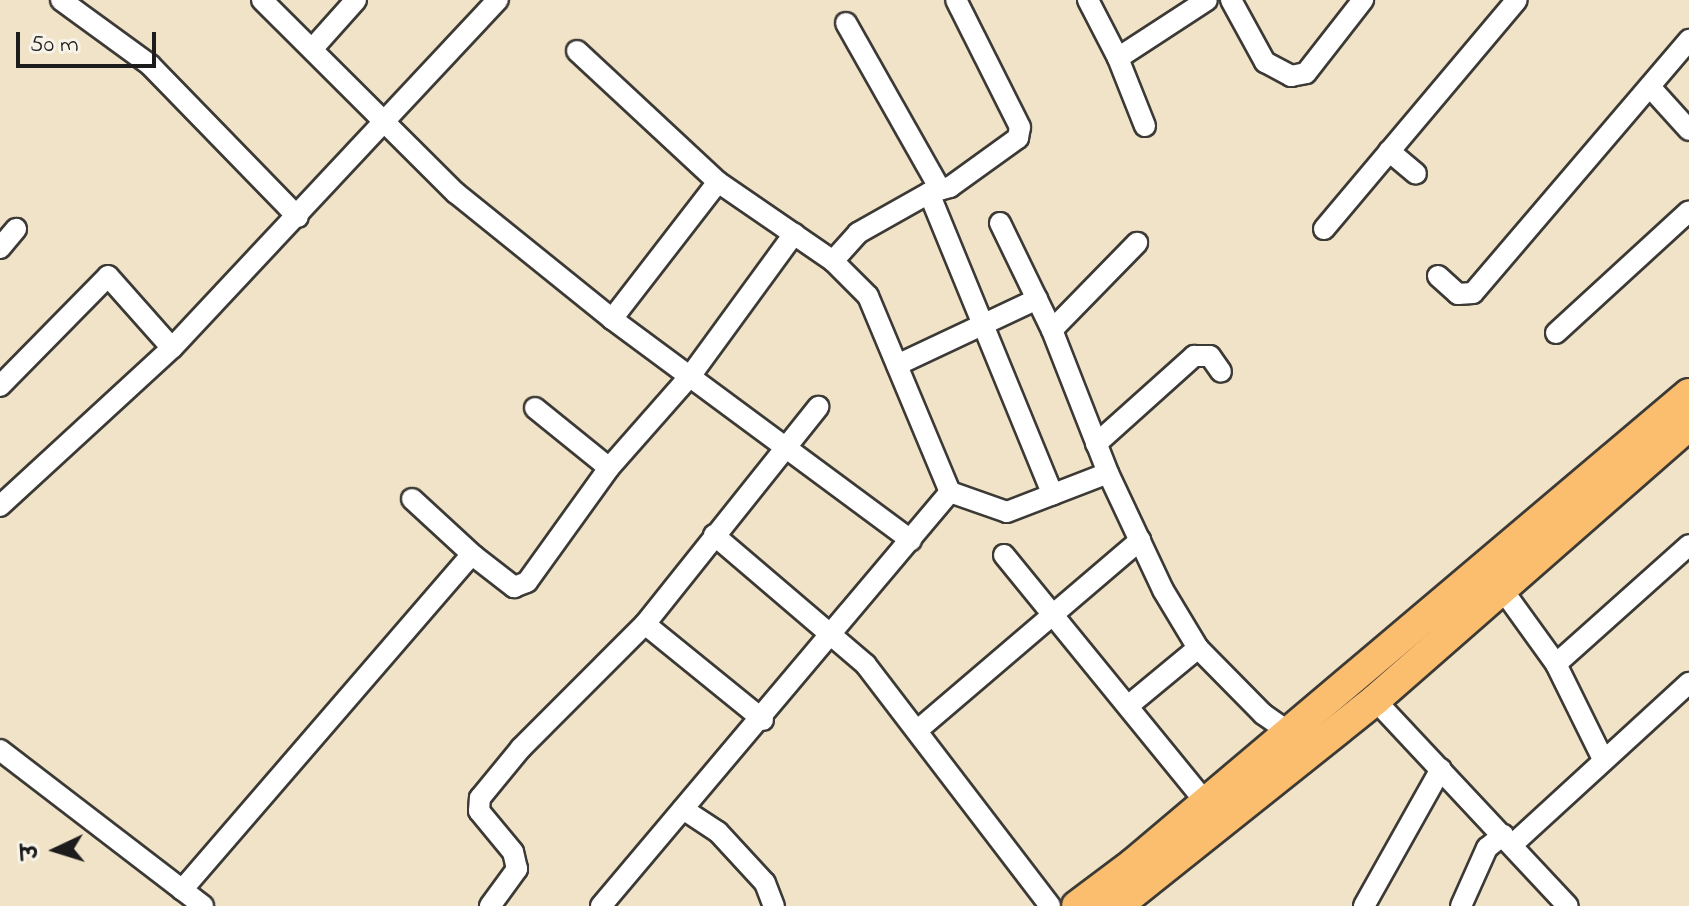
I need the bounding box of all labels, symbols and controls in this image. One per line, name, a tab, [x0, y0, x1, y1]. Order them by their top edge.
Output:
scale bar	[20, 16, 160, 66]
text: 50 m	[30, 28, 79, 63]
north arrow	[16, 810, 96, 890]
text: उ	[16, 843, 49, 860]

